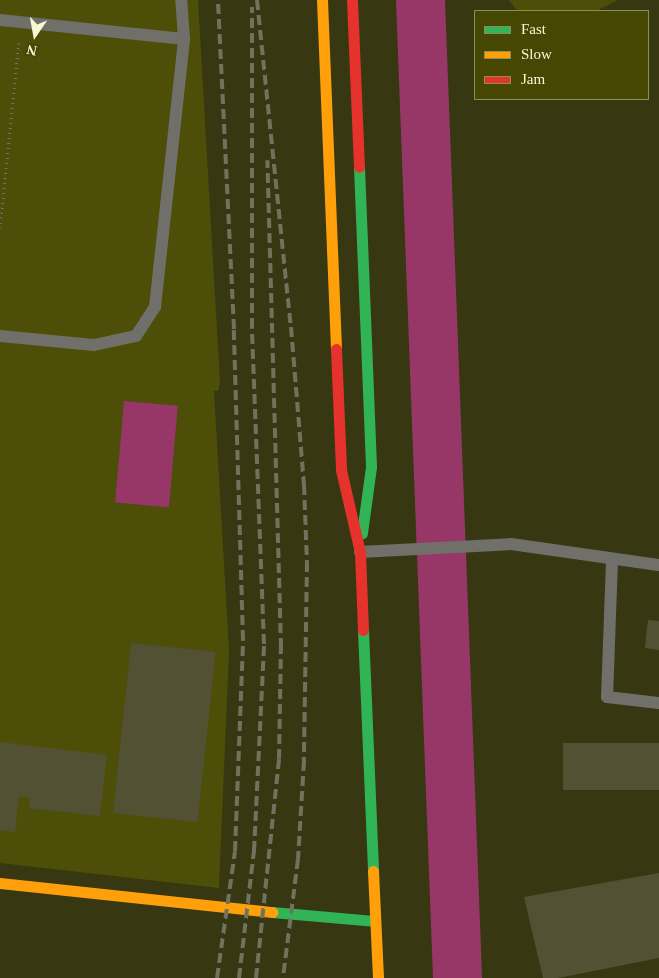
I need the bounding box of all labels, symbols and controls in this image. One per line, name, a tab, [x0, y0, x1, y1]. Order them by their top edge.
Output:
north arrow	[10, 10, 60, 60]
legend	[474, 10, 649, 100]
text: Fast	[521, 21, 546, 37]
text: N	[25, 42, 38, 59]
text: Slow	[521, 46, 552, 62]
text: Jam	[521, 71, 545, 87]

